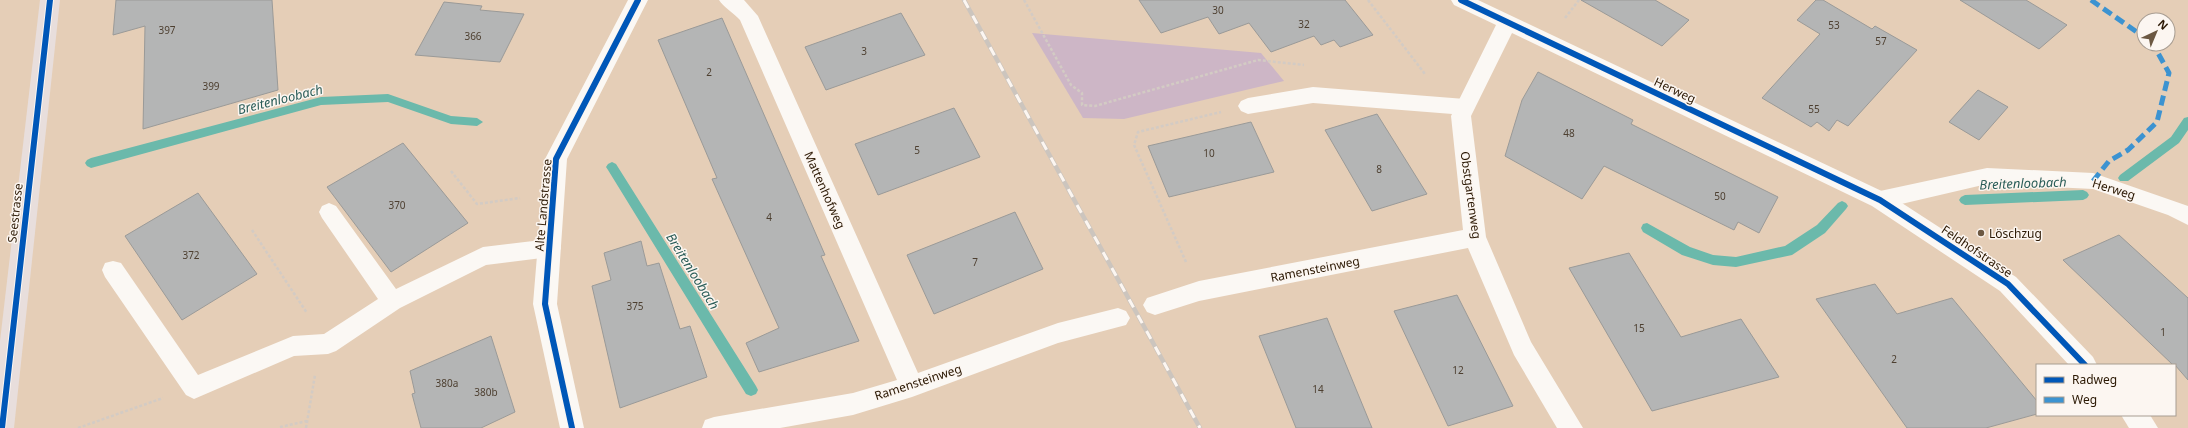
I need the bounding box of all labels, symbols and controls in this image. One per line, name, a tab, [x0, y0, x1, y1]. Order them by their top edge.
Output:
house number: 30	[1212, 3, 1224, 17]
north arrow	[2136, 12, 2176, 52]
text: N	[2155, 16, 2172, 33]
house number: 32	[1298, 17, 1310, 31]
house number: 53	[1828, 18, 1840, 32]
house number: 397	[158, 23, 176, 37]
house number: 366	[464, 29, 482, 43]
house number: 57	[1875, 34, 1887, 48]
house number: 3	[861, 44, 867, 58]
house number: 2	[706, 65, 712, 79]
street label: Herweg	[1651, 73, 1699, 107]
house number: 399	[202, 79, 220, 93]
water label: Breitenloobach	[236, 80, 324, 118]
house number: 55	[1808, 102, 1820, 116]
house number: 48	[1563, 126, 1575, 140]
house number: 5	[914, 143, 920, 157]
house number: 10	[1203, 146, 1215, 160]
street label: Mattenhofweg	[800, 149, 850, 231]
street label: Obstgartenweg	[1456, 150, 1486, 240]
street label: Alte Landstrasse	[530, 158, 556, 252]
house number: 8	[1376, 162, 1382, 176]
water label: Breitenloobach	[1979, 172, 2067, 194]
street label: Herweg	[2090, 174, 2138, 204]
street label: Seestrasse	[3, 182, 27, 244]
house number: 50	[1714, 189, 1726, 203]
house number: 370	[388, 198, 406, 212]
house number: 4	[766, 210, 772, 224]
street label: Feldhofstrasse	[1938, 221, 2016, 281]
place label: Löschzug	[1989, 225, 2042, 242]
marker: Löschzug	[1976, 228, 1986, 238]
water label: Breitenloobach	[662, 229, 724, 313]
house number: 372	[182, 248, 200, 262]
street label: Ramensteinweg	[1269, 252, 1361, 286]
house number: 7	[972, 255, 978, 269]
house number: 375	[626, 299, 644, 313]
house number: 15	[1633, 321, 1645, 335]
house number: 1	[2160, 325, 2166, 339]
house number: 2	[1891, 352, 1897, 366]
street label: Ramensteinweg	[872, 360, 964, 404]
house number: 12	[1452, 363, 1464, 377]
legend	[2036, 364, 2176, 416]
text: Radweg	[2072, 371, 2117, 388]
house number: 380a	[436, 376, 458, 390]
house number: 14	[1312, 382, 1324, 396]
house number: 380b	[474, 385, 498, 399]
text: Weg	[2072, 391, 2097, 408]

